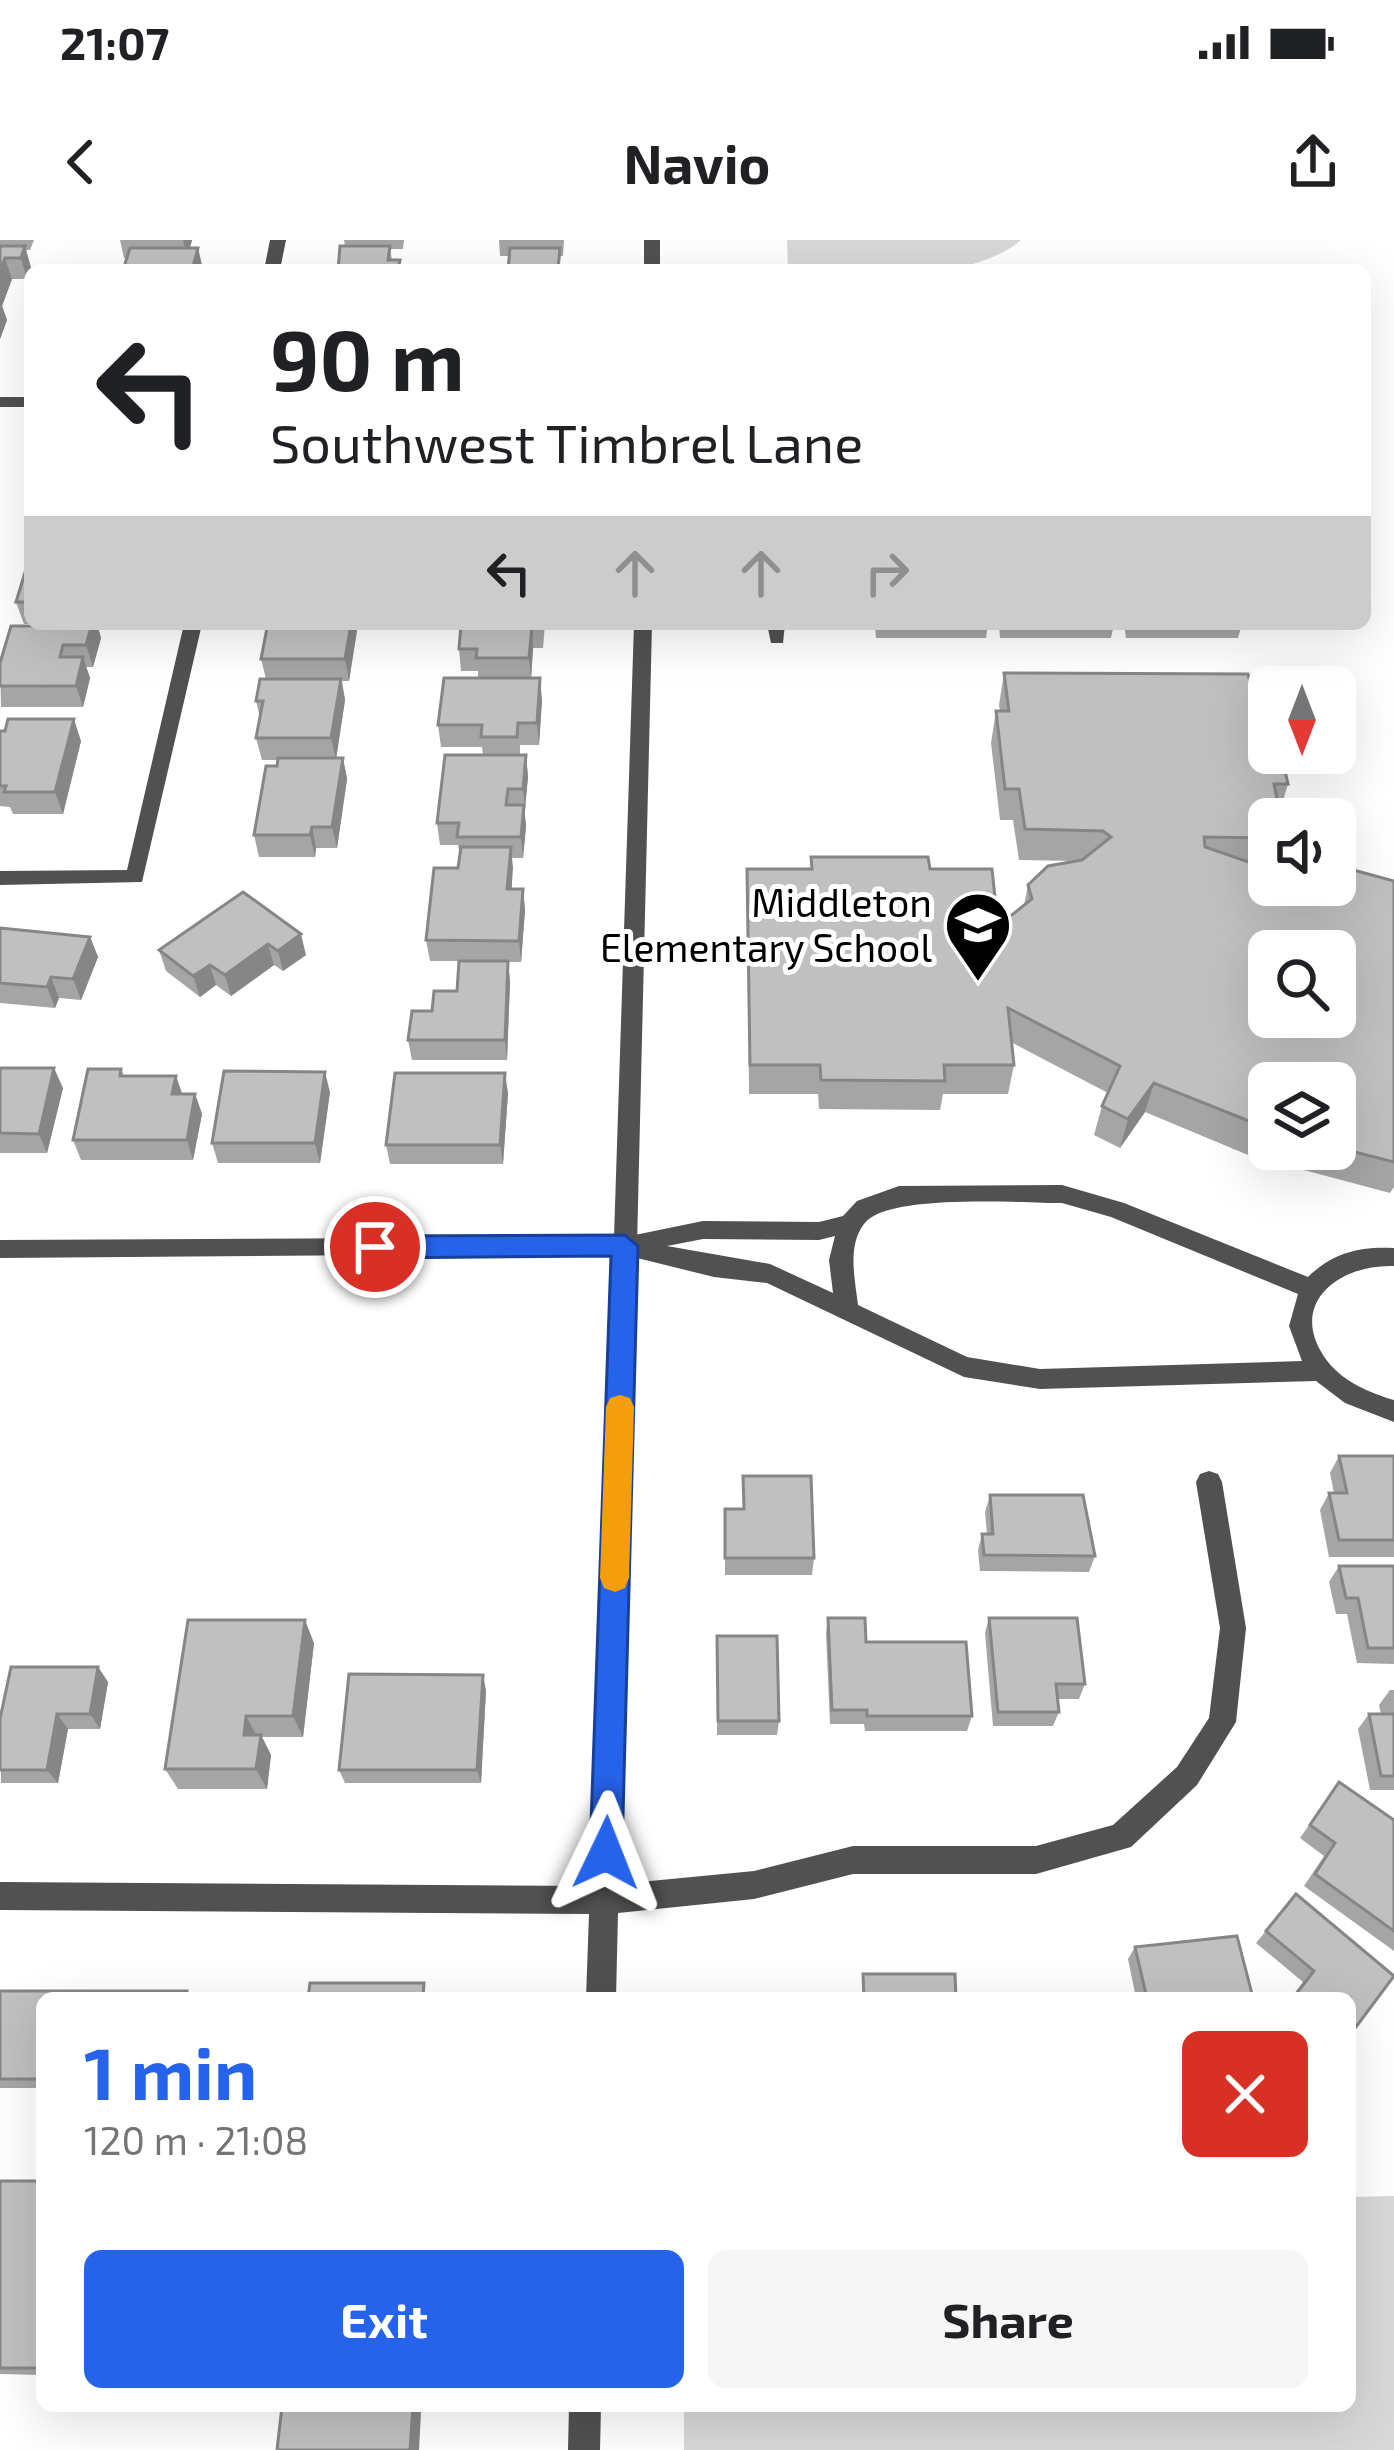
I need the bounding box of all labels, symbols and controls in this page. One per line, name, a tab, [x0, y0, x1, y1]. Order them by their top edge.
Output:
text: 21:07	[60, 15, 169, 69]
icon: back	[48, 129, 114, 195]
icon: share	[1280, 129, 1346, 195]
text: Navio	[624, 130, 770, 195]
text: 90 m	[270, 307, 465, 408]
icon: left	[72, 312, 228, 468]
text: Southwest Timbrel Lane	[270, 409, 863, 474]
icon: left	[476, 540, 542, 606]
icon: ahead	[602, 540, 668, 606]
icon: ahead	[728, 540, 794, 606]
icon: right	[854, 540, 920, 606]
north arrow	[1248, 666, 1356, 774]
map controls	[1248, 666, 1356, 1170]
button: sound	[1248, 798, 1356, 906]
place label: Middleton Elementary School	[600, 878, 932, 970]
school or university icon: Middleton Elementary School	[943, 890, 1013, 984]
button: search	[1248, 930, 1356, 1038]
button: layers	[1248, 1062, 1356, 1170]
pin	[324, 1196, 426, 1298]
icon: arrive	[342, 1214, 408, 1280]
position arrow	[543, 1790, 669, 1916]
text: 1 min	[84, 2028, 257, 2114]
button: close	[1182, 2031, 1308, 2157]
text: 120 m · 21:08	[84, 2116, 308, 2163]
button: Exit	[84, 2250, 684, 2388]
button: Share	[708, 2250, 1308, 2388]

